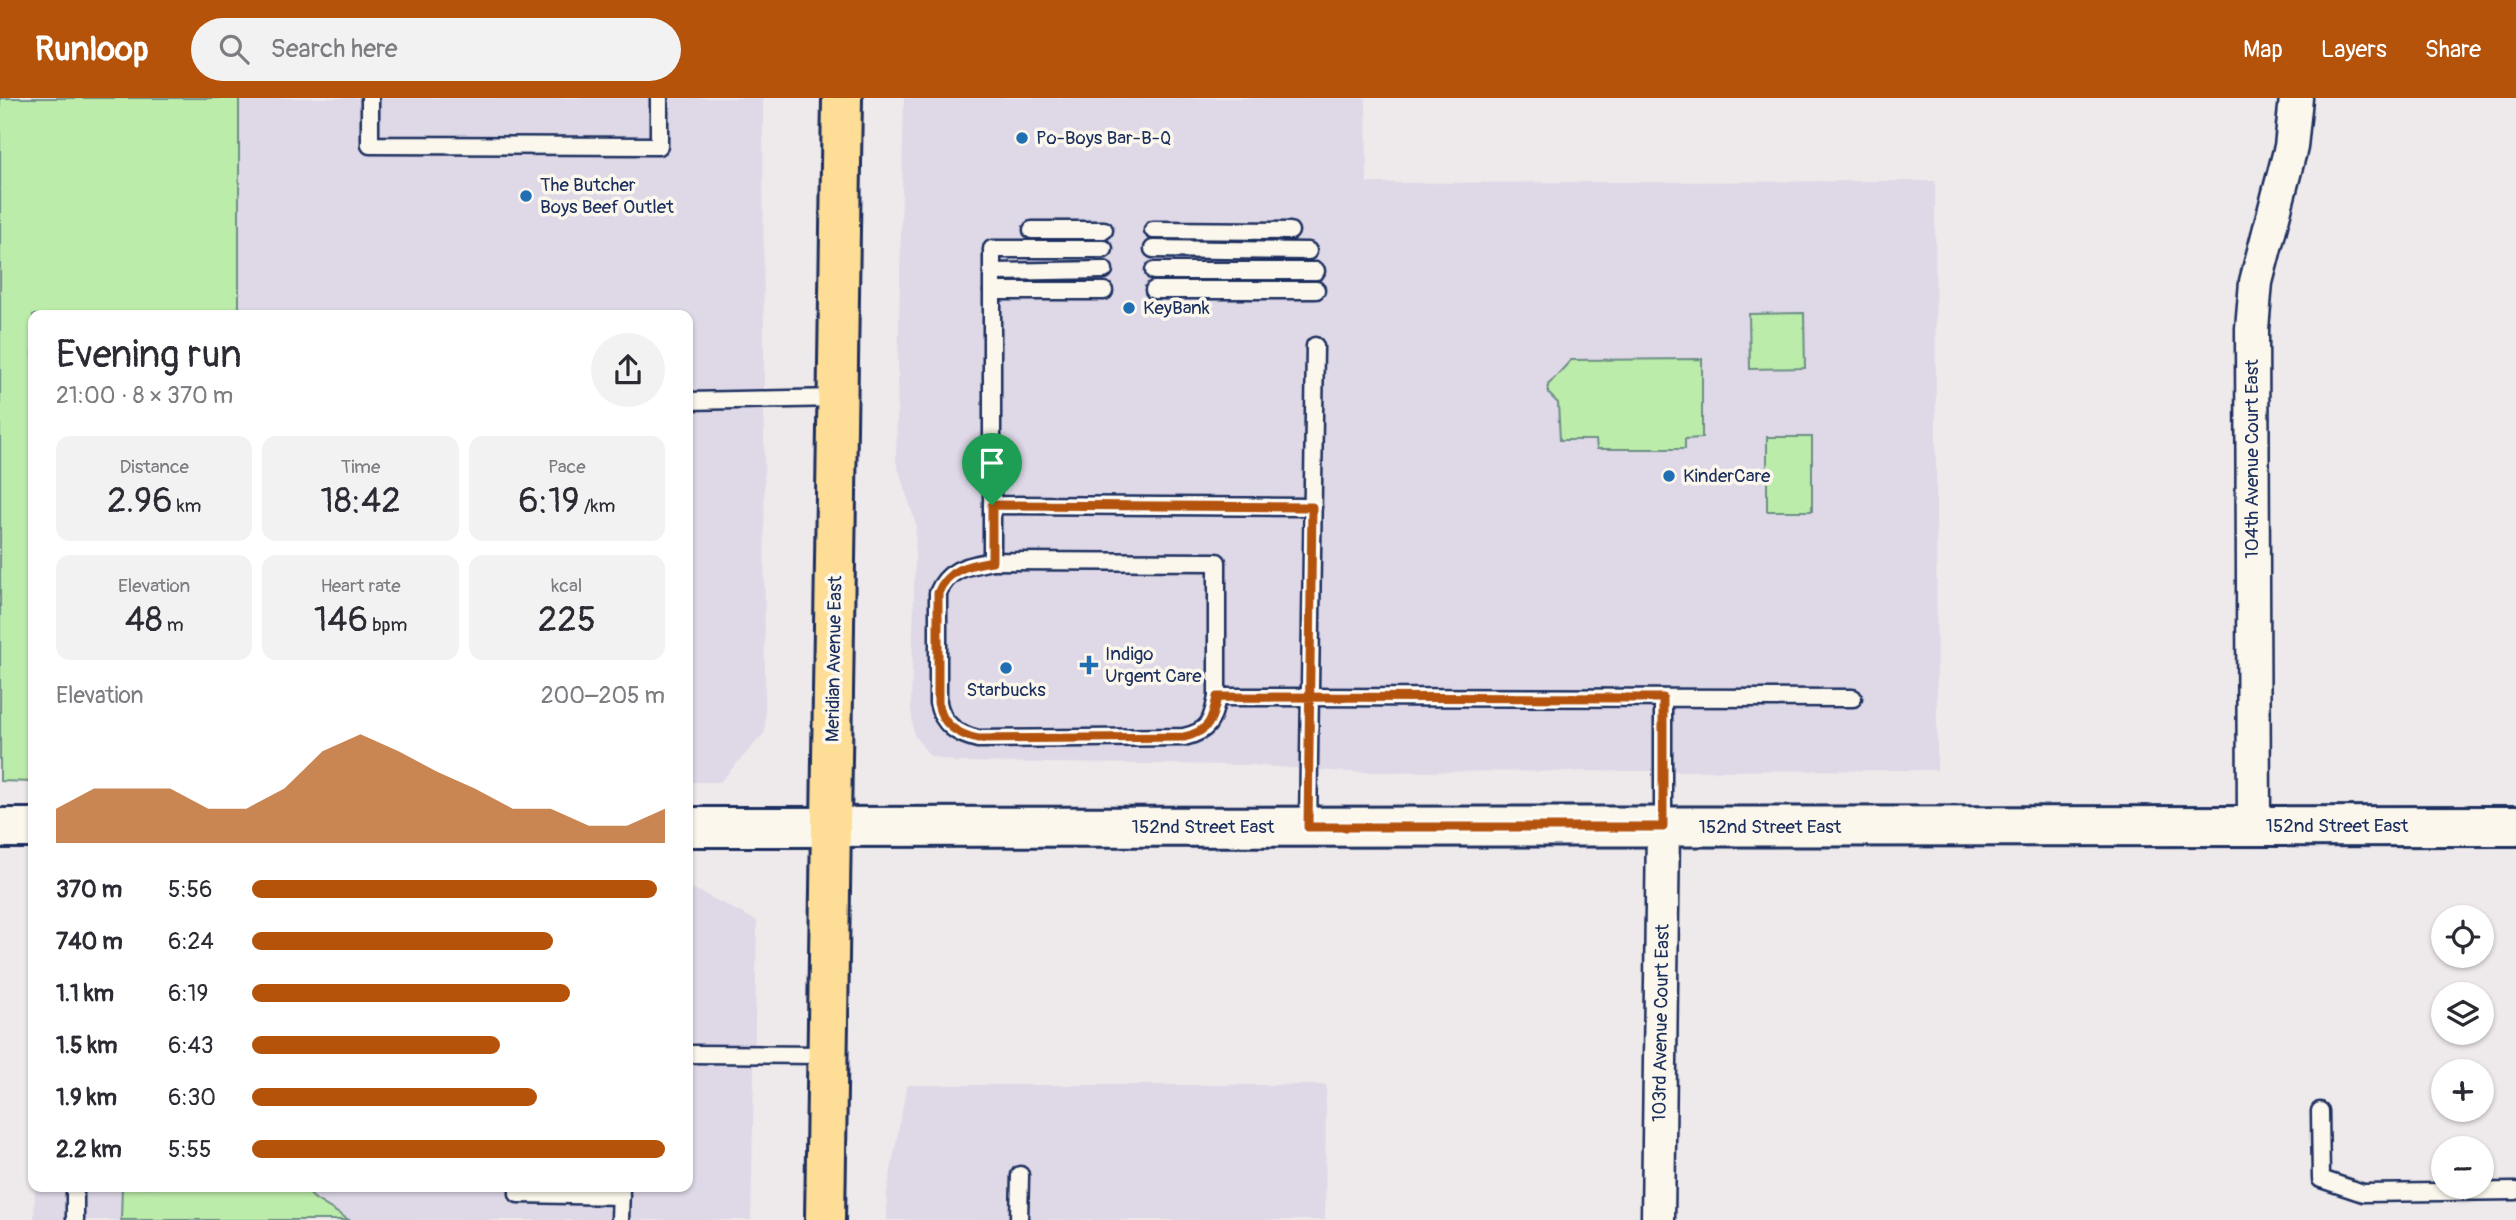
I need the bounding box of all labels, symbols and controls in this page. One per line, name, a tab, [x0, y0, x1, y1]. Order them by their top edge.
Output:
search box	[191, 18, 681, 81]
text: Runloop	[35, 29, 149, 70]
icon: search	[215, 30, 253, 68]
text: Search here	[271, 33, 398, 65]
text: Map	[2243, 35, 2283, 64]
text: Layers	[2321, 35, 2387, 64]
text: Share	[2425, 35, 2481, 64]
place label: Po-Boys Bar-B-Q	[1036, 126, 1171, 150]
marker: Po-Boys Bar-B-Q	[1014, 130, 1030, 146]
place label: The Butcher Boys Beef Outlet	[540, 173, 674, 219]
marker: The Butcher Boys Beef Outlet	[518, 188, 534, 204]
place label: KeyBank	[1143, 296, 1210, 320]
marker: KeyBank	[1121, 300, 1137, 316]
text: Evening run	[56, 331, 242, 379]
button: share	[591, 333, 665, 407]
street label: 104th Avenue Court East	[2240, 359, 2264, 559]
text: 21:00 · 8 × 370 m	[56, 381, 233, 410]
pin	[962, 433, 1022, 505]
icon: arrive	[973, 444, 1011, 482]
text: Distance	[119, 455, 189, 479]
text: Time	[341, 455, 380, 479]
text: Pace	[548, 455, 586, 479]
place label: KinderCare	[1683, 464, 1771, 488]
marker: KinderCare	[1661, 468, 1677, 484]
text: 2.96	[107, 479, 173, 523]
text: 18:42	[320, 479, 401, 523]
text: 6:19	[518, 479, 580, 523]
text: km	[173, 494, 201, 518]
text: /km	[580, 494, 615, 518]
text: Elevation	[118, 574, 190, 598]
text: Heart rate	[320, 574, 401, 598]
text: kcal	[551, 574, 582, 598]
street label: Meridian Avenue East	[821, 575, 847, 742]
text: 48	[125, 598, 163, 642]
text: 146	[314, 598, 368, 642]
text: 225	[538, 598, 596, 642]
text: m	[163, 613, 184, 637]
text: bpm	[368, 613, 407, 637]
place label: Indigo Urgent Care	[1105, 642, 1202, 688]
marker: Indigo Urgent Care	[1079, 655, 1099, 675]
marker: Starbucks	[998, 660, 1014, 676]
place label: Starbucks	[966, 678, 1046, 702]
text: Elevation	[56, 681, 144, 710]
text: 200–205 m	[541, 681, 665, 710]
street label: 152nd Street East	[2265, 814, 2409, 838]
street label: 152nd Street East	[1131, 815, 1275, 839]
street label: 152nd Street East	[1698, 815, 1842, 839]
text: 370 m	[56, 875, 122, 904]
text: 5:56	[168, 875, 212, 904]
map controls	[2431, 905, 2494, 1199]
button: locate	[2431, 905, 2494, 968]
street label: 103rd Avenue Court East	[1647, 923, 1675, 1122]
text: 740 m	[56, 927, 123, 956]
text: 6:24	[168, 927, 214, 956]
text: 1.1 km	[56, 979, 114, 1008]
text: 6:19	[168, 979, 208, 1008]
button: layers	[2431, 982, 2494, 1045]
text: 1.5 km	[56, 1031, 118, 1060]
text: 6:43	[168, 1031, 214, 1060]
button: +	[2431, 1059, 2494, 1122]
text: 1.9 km	[56, 1083, 117, 1112]
text: 6:30	[168, 1083, 216, 1112]
text: 2.2 km	[56, 1135, 122, 1164]
text: 5:55	[168, 1135, 212, 1164]
button: −	[2431, 1136, 2494, 1199]

